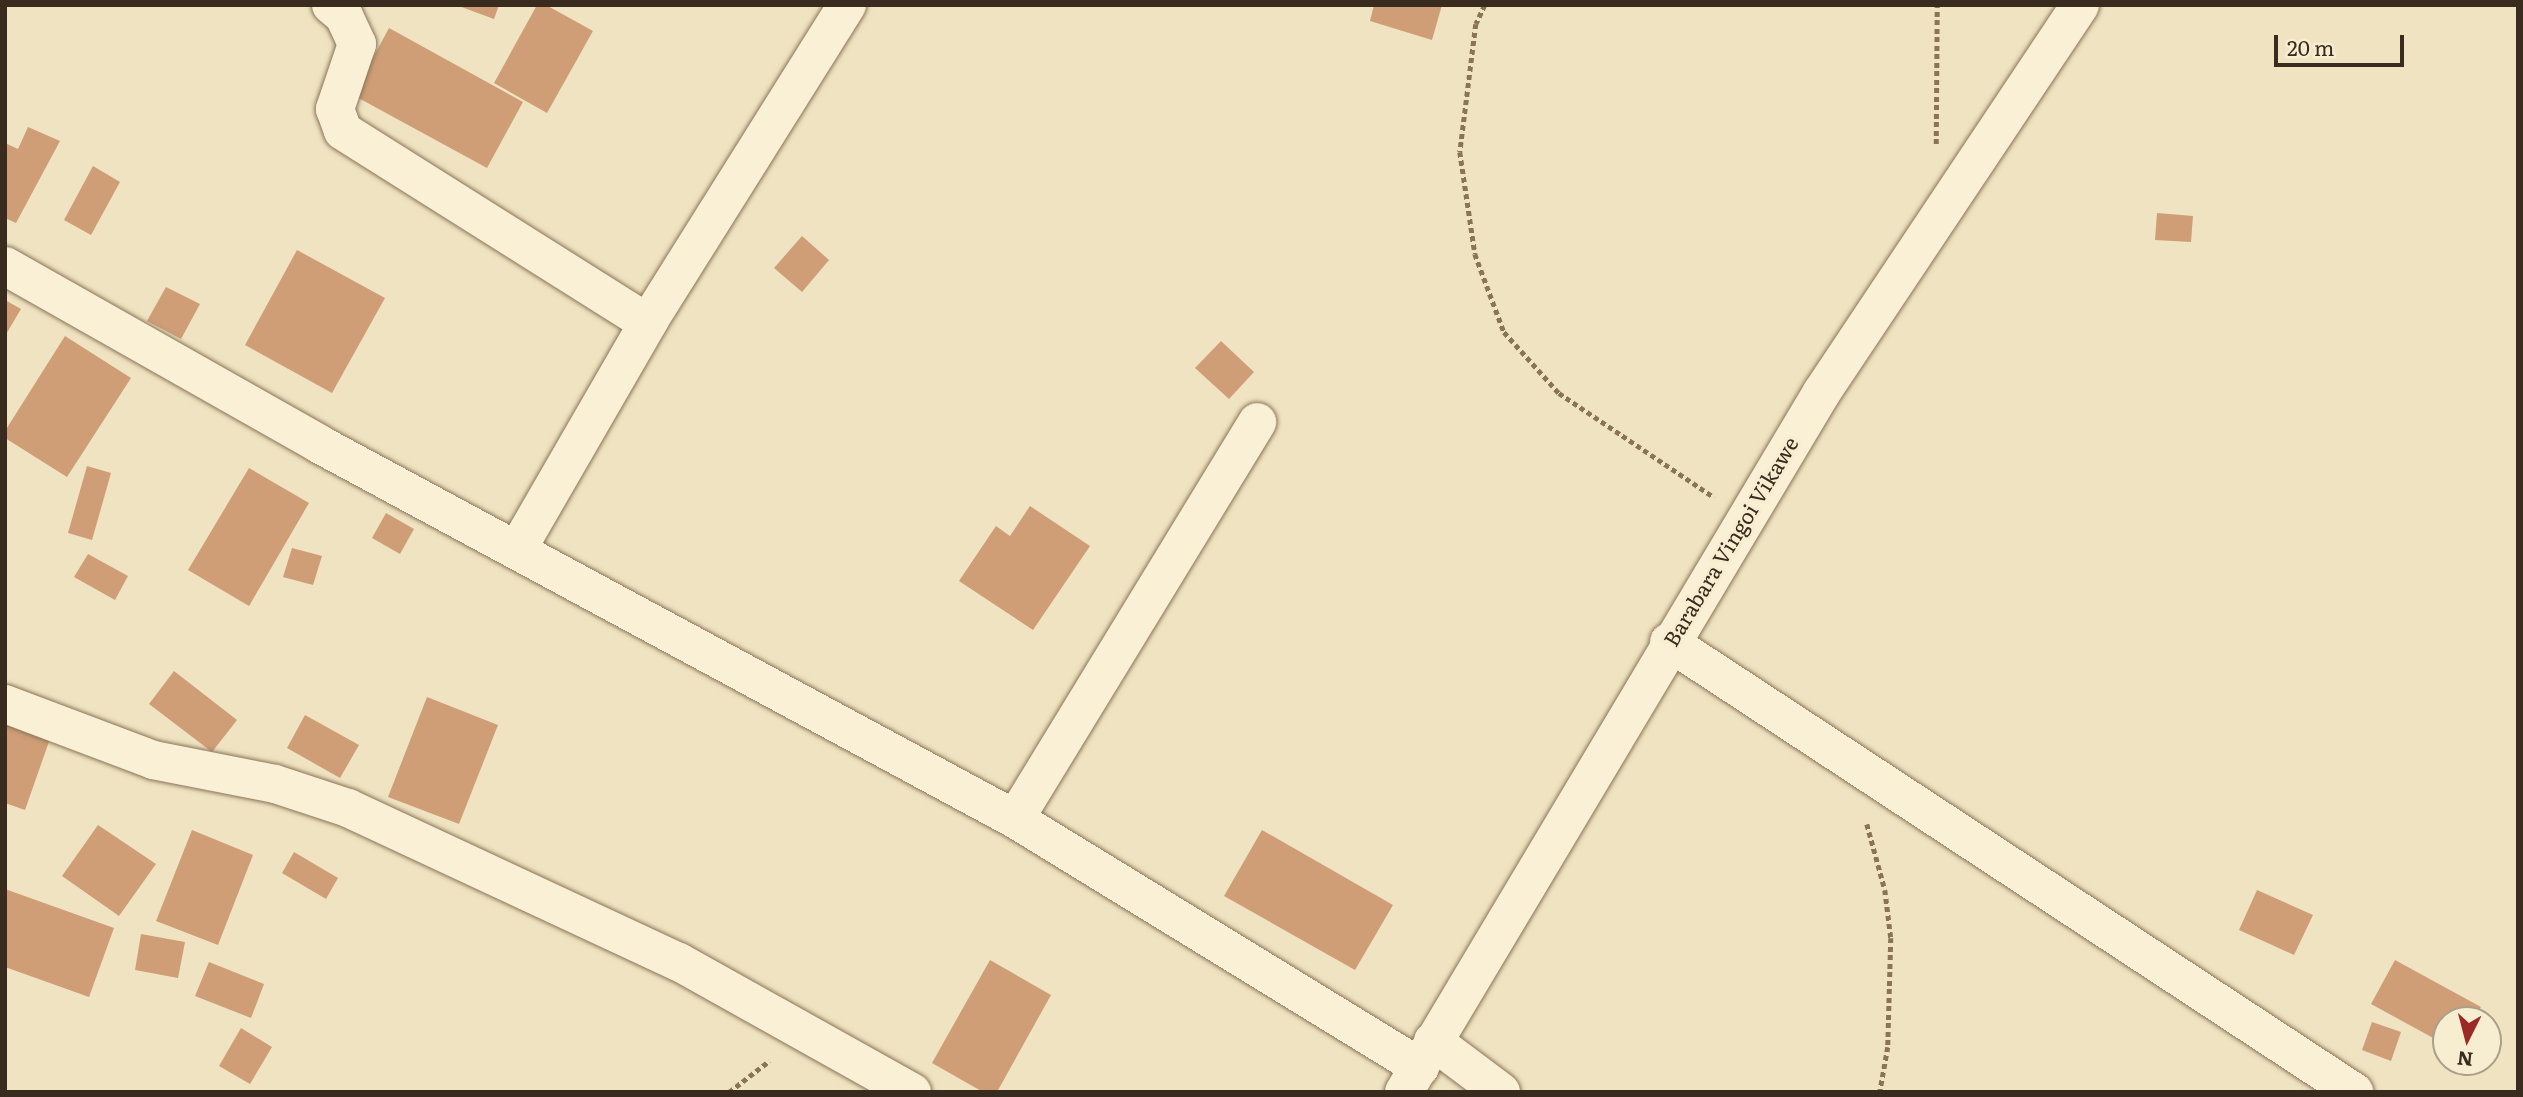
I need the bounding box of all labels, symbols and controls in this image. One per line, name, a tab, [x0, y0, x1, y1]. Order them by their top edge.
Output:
scale bar	[2278, 21, 2408, 65]
text: 20 m	[2287, 31, 2334, 62]
street label: Barabara Vingoi Vikawe	[1657, 432, 1803, 650]
north arrow	[2432, 1006, 2502, 1076]
text: N	[2456, 1045, 2474, 1075]

